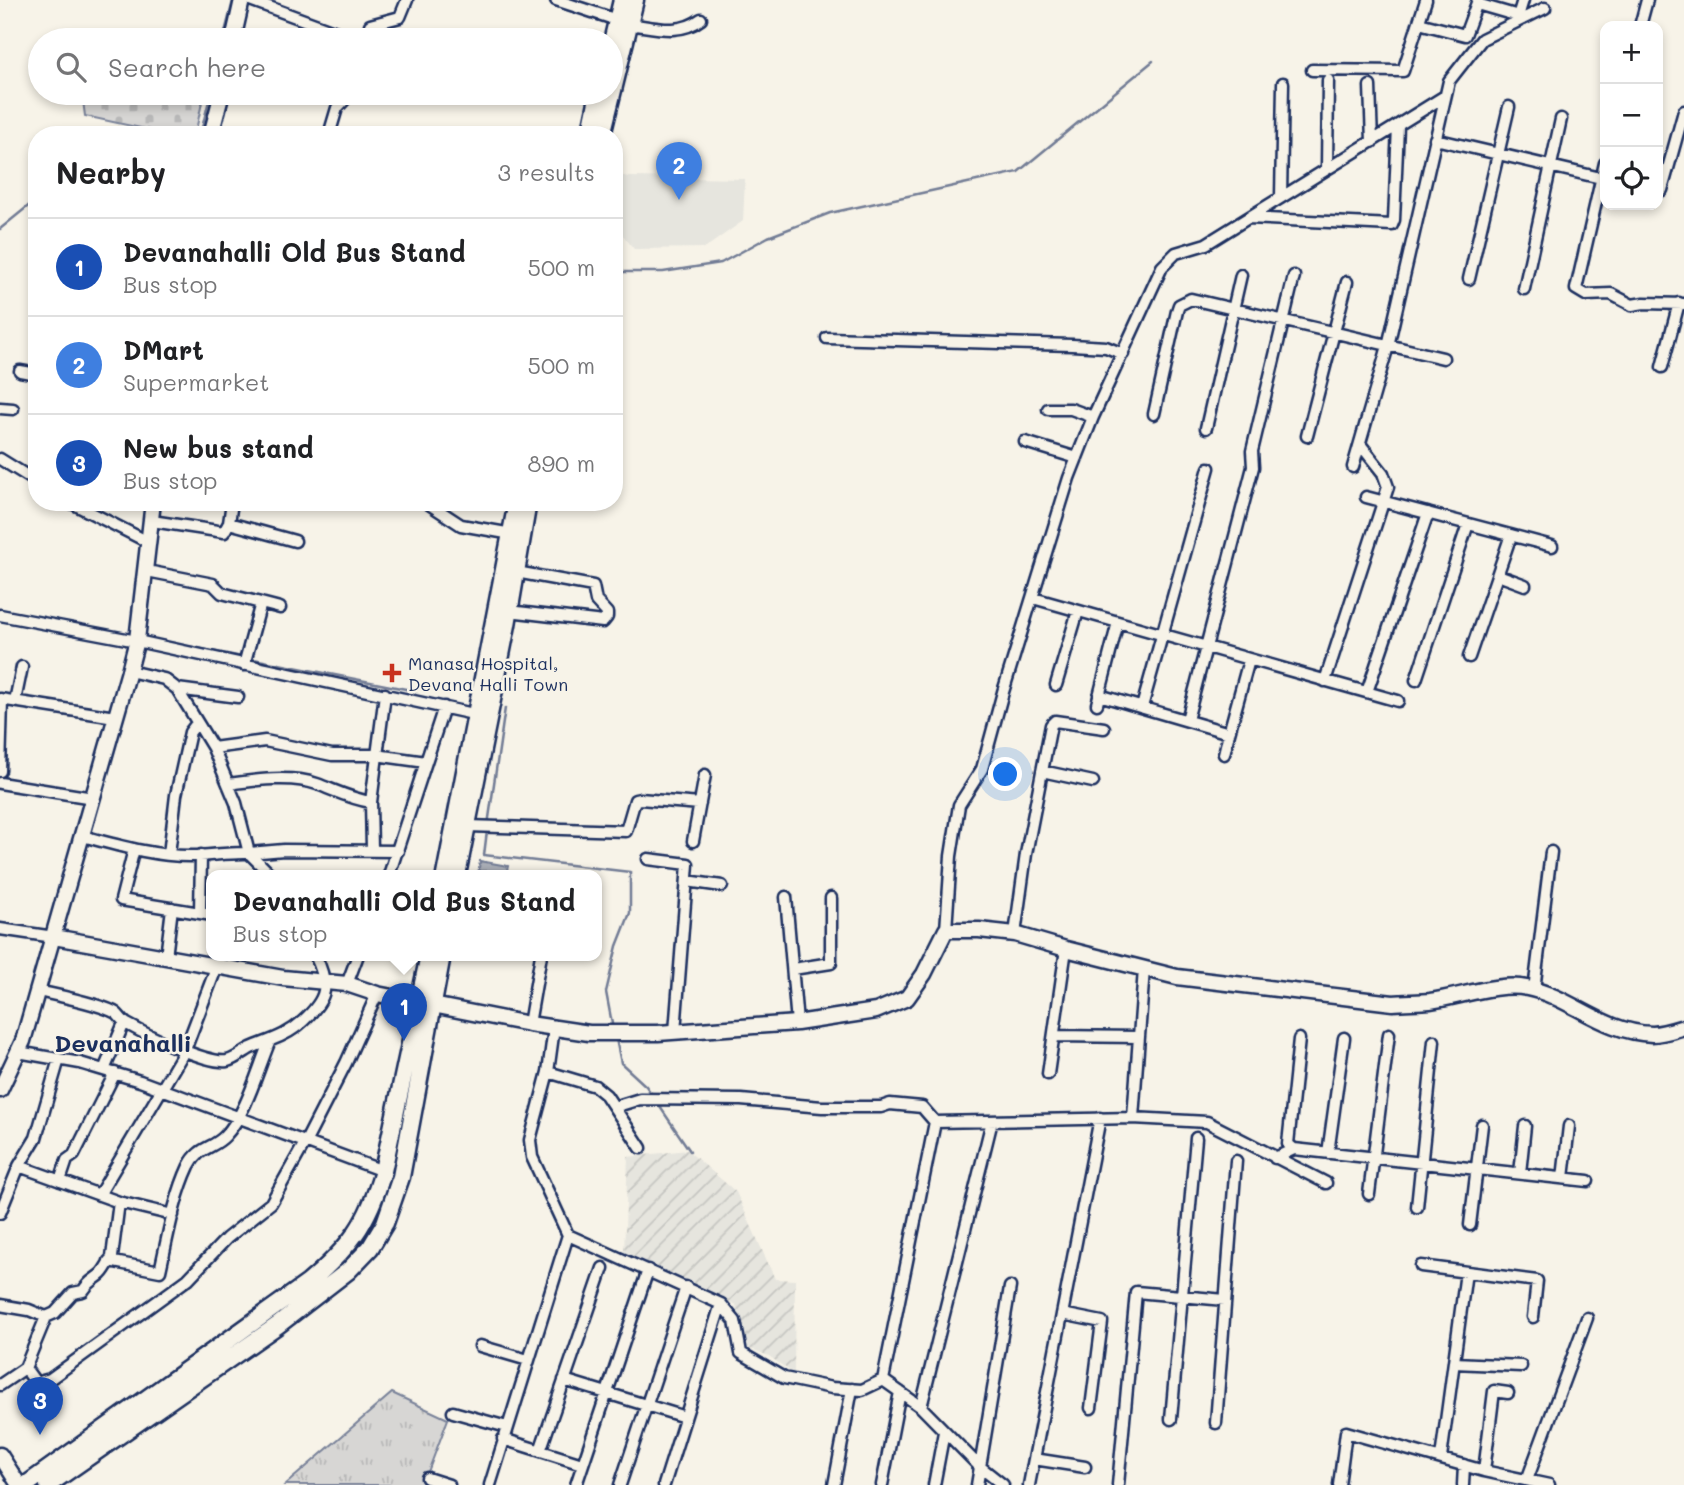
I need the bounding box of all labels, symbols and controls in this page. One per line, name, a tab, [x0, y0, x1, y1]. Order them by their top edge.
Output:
map controls	[1600, 21, 1663, 210]
button: +	[1600, 21, 1663, 84]
search box	[28, 28, 623, 105]
icon: search	[52, 48, 90, 86]
text: Search here	[108, 50, 266, 84]
button: −	[1600, 84, 1663, 147]
pin: 2	[656, 142, 702, 200]
button: locate	[1600, 147, 1663, 210]
text: Nearby	[56, 152, 166, 192]
text: 3 results	[498, 157, 595, 187]
text: Devanahalli Old Bus Stand	[123, 235, 465, 269]
text: 1	[74, 252, 84, 282]
text: 500 m	[528, 252, 595, 282]
text: Bus stop	[123, 269, 218, 299]
text: DMart	[123, 333, 204, 367]
text: 2	[73, 350, 85, 380]
text: 500 m	[528, 350, 595, 380]
text: Supermarket	[123, 367, 269, 397]
text: New bus stand	[123, 431, 314, 465]
text: 3	[72, 448, 86, 478]
text: 890 m	[528, 448, 595, 478]
text: Bus stop	[123, 465, 218, 495]
place label: Manasa Hospital, Devana Halli Town	[408, 651, 568, 696]
marker: Manasa Hospital, Devana Halli Town	[382, 663, 402, 683]
your location	[988, 757, 1022, 791]
popup	[206, 870, 602, 961]
text: Devanahalli Old Bus Stand	[233, 884, 575, 918]
text: Bus stop	[233, 918, 327, 948]
pin: 1	[381, 983, 427, 1041]
district label: Devanahalli	[54, 1027, 192, 1058]
pin: 3	[17, 1377, 63, 1435]

